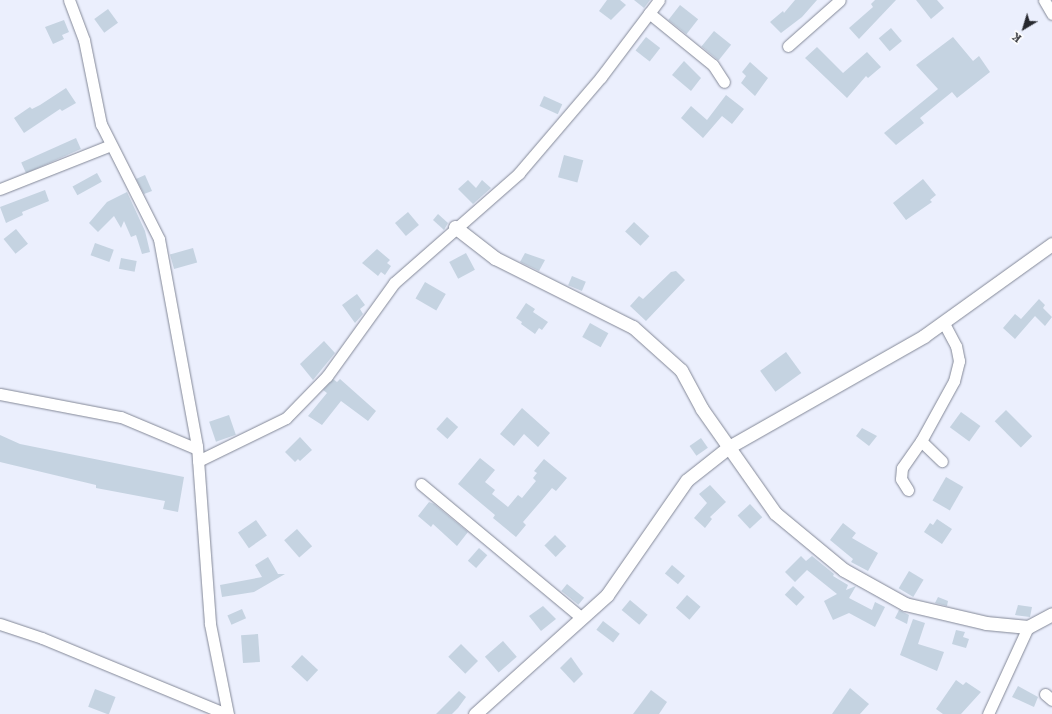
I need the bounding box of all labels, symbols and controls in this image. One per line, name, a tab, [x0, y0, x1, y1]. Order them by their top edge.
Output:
north arrow	[1004, 8, 1044, 48]
text: K	[1009, 30, 1024, 45]

